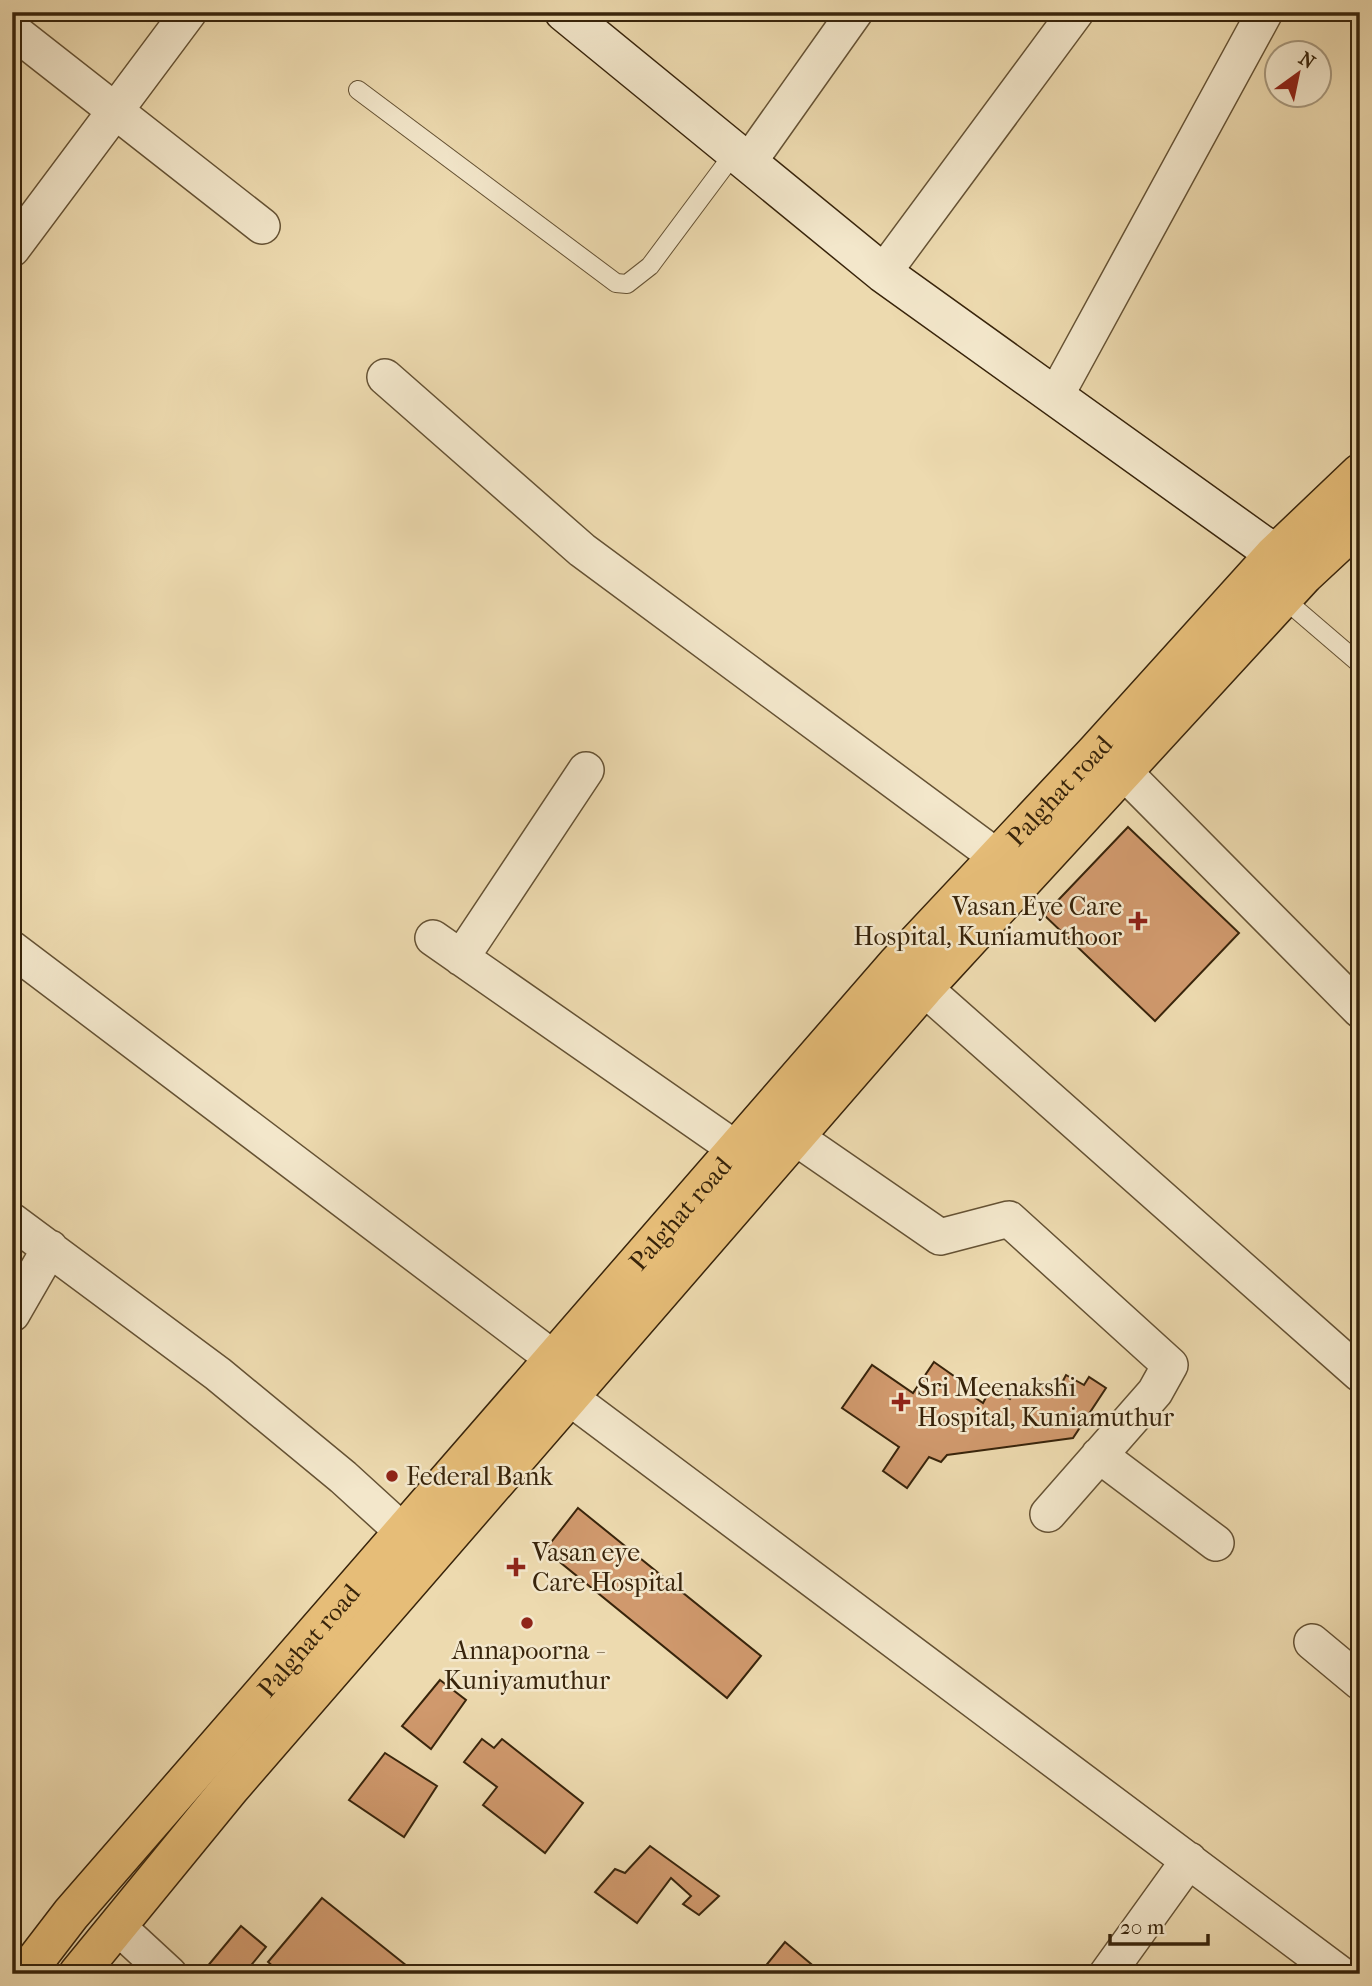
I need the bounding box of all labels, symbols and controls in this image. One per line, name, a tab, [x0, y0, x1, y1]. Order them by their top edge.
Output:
north arrow	[1264, 38, 1334, 108]
text: N	[1295, 47, 1319, 74]
street label: Palghat road	[1001, 729, 1120, 853]
place label: Vasan Eye Care Hospital, Kuniamuthoor	[853, 891, 1122, 952]
marker: Vasan Eye Care Hospital, Kuniamuthoor	[1128, 911, 1148, 931]
street label: Palghat road	[623, 1150, 739, 1277]
place label: Sri Meenakshi Hospital, Kuniamuthur	[917, 1372, 1174, 1433]
marker: Sri Meenakshi Hospital, Kuniamuthur	[891, 1392, 911, 1412]
place label: Federal Bank	[406, 1461, 554, 1492]
marker: Federal Bank	[384, 1468, 400, 1484]
place label: Vasan eye Care Hospital	[531, 1537, 684, 1598]
marker: Vasan eye Care Hospital	[506, 1557, 526, 1577]
street label: Palghat road	[251, 1577, 367, 1704]
marker: Annapoorna - Kuniyamuthur	[519, 1615, 535, 1631]
place label: Annapoorna - Kuniyamuthur	[444, 1635, 610, 1696]
scale bar	[1110, 1902, 1208, 1946]
text: 20 m	[1120, 1915, 1165, 1939]

